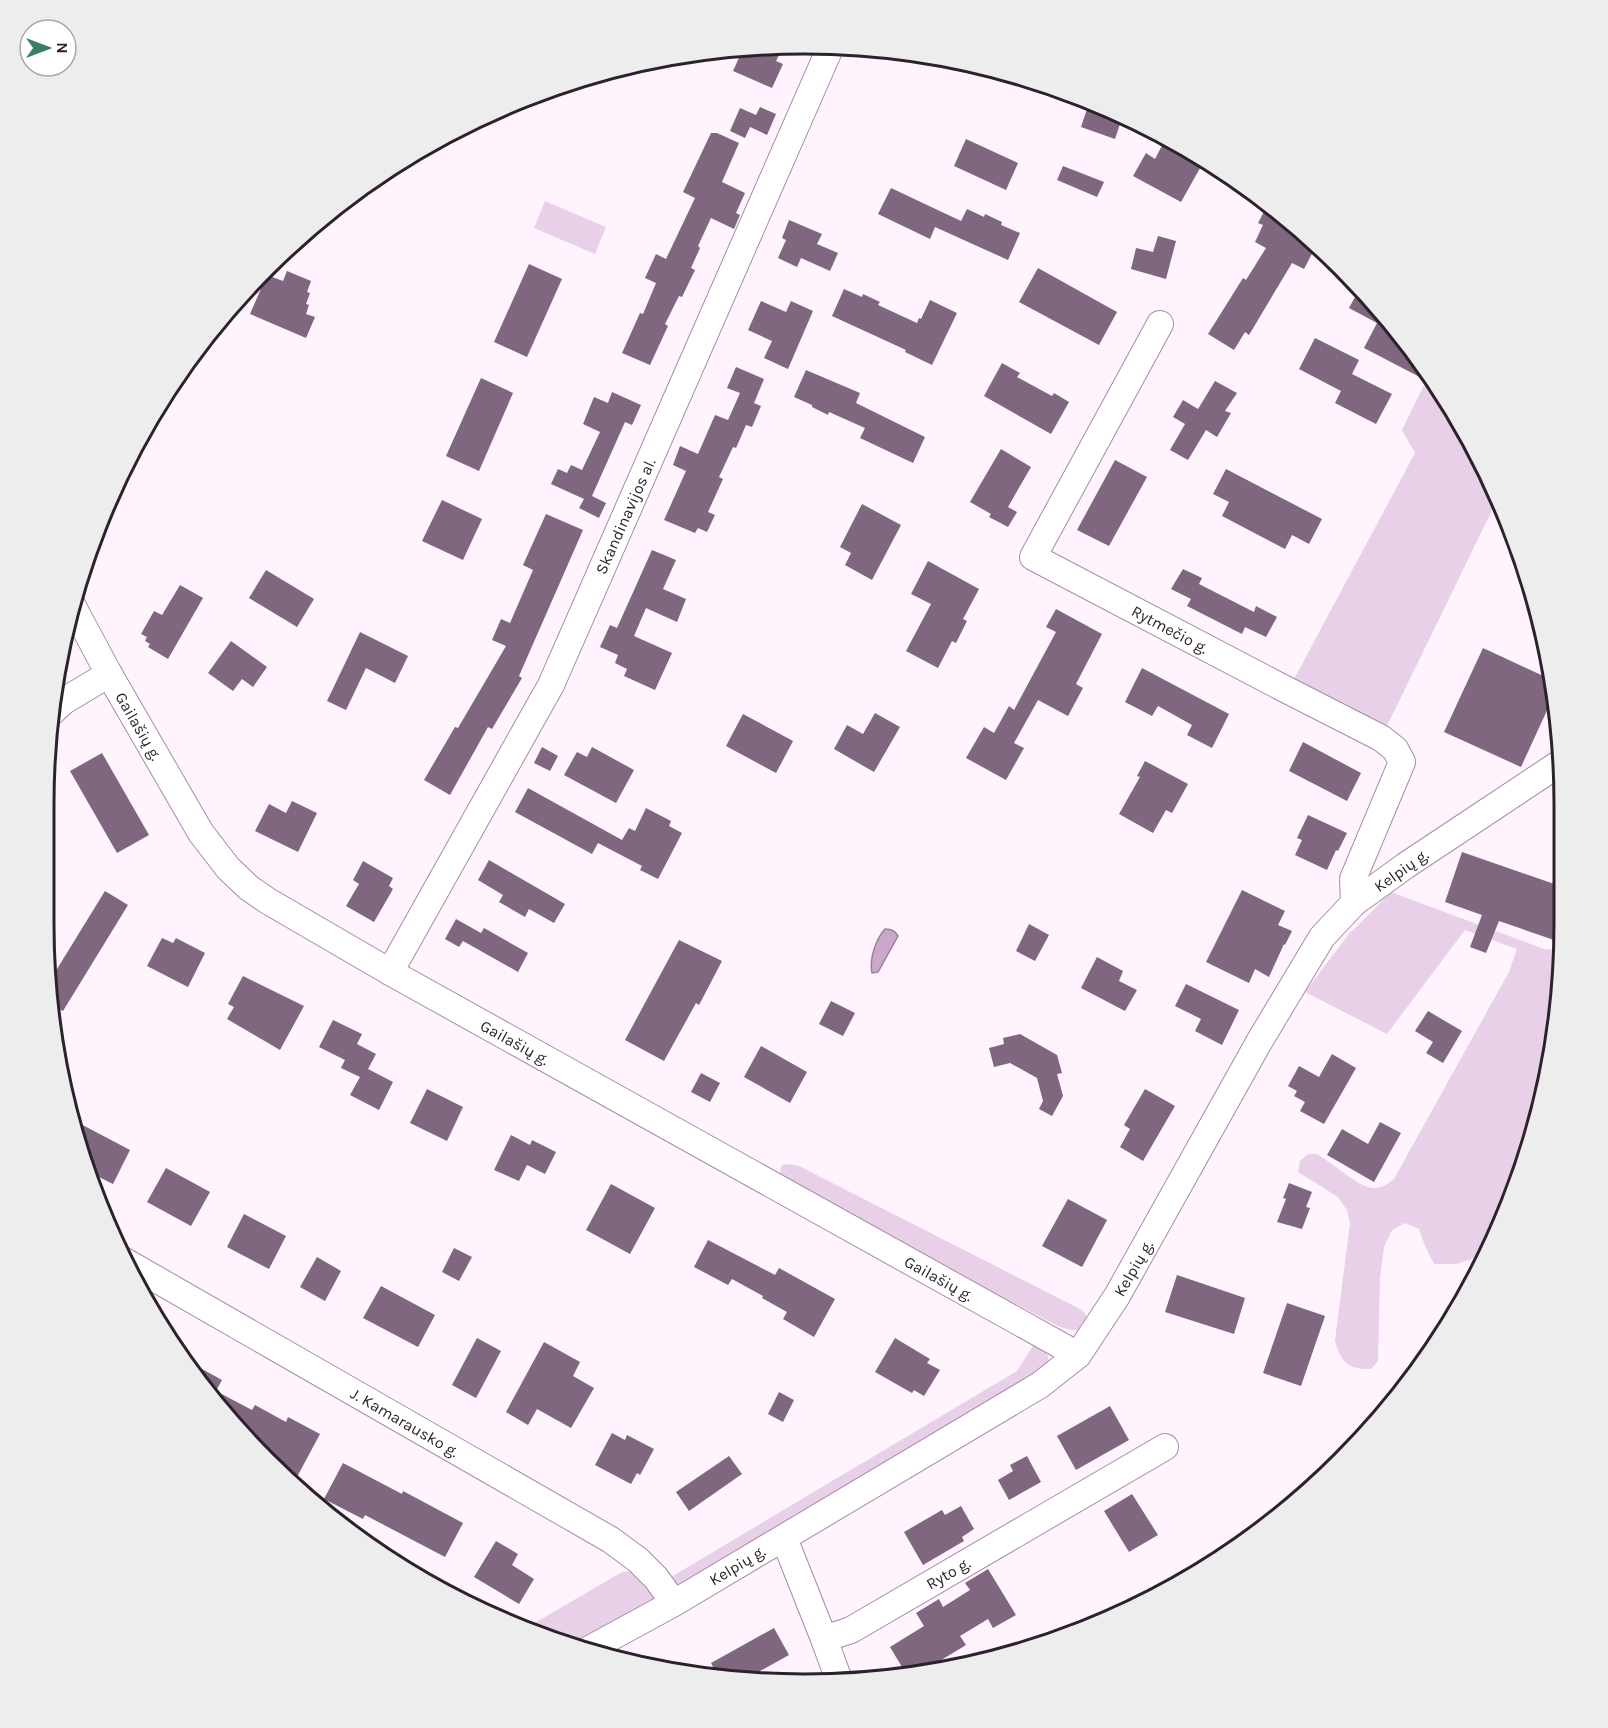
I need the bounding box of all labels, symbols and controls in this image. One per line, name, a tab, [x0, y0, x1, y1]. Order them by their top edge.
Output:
north arrow	[18, 18, 78, 78]
text: N	[53, 42, 72, 54]
street label: Skandinavijos al.	[591, 455, 660, 577]
street label: Rytmečio g.	[1128, 601, 1211, 658]
street label: Gailašių g.	[111, 689, 166, 764]
street label: Kelpių g.	[1370, 845, 1432, 896]
street label: Gailašių g.	[477, 1016, 553, 1069]
street label: Kelpių g.	[1110, 1237, 1157, 1300]
street label: Gailašių g.	[901, 1252, 977, 1305]
street label: J. Kamarausko g.	[347, 1384, 462, 1461]
street label: Kelpių g.	[706, 1541, 769, 1590]
street label: Ryto g.	[923, 1553, 974, 1594]

